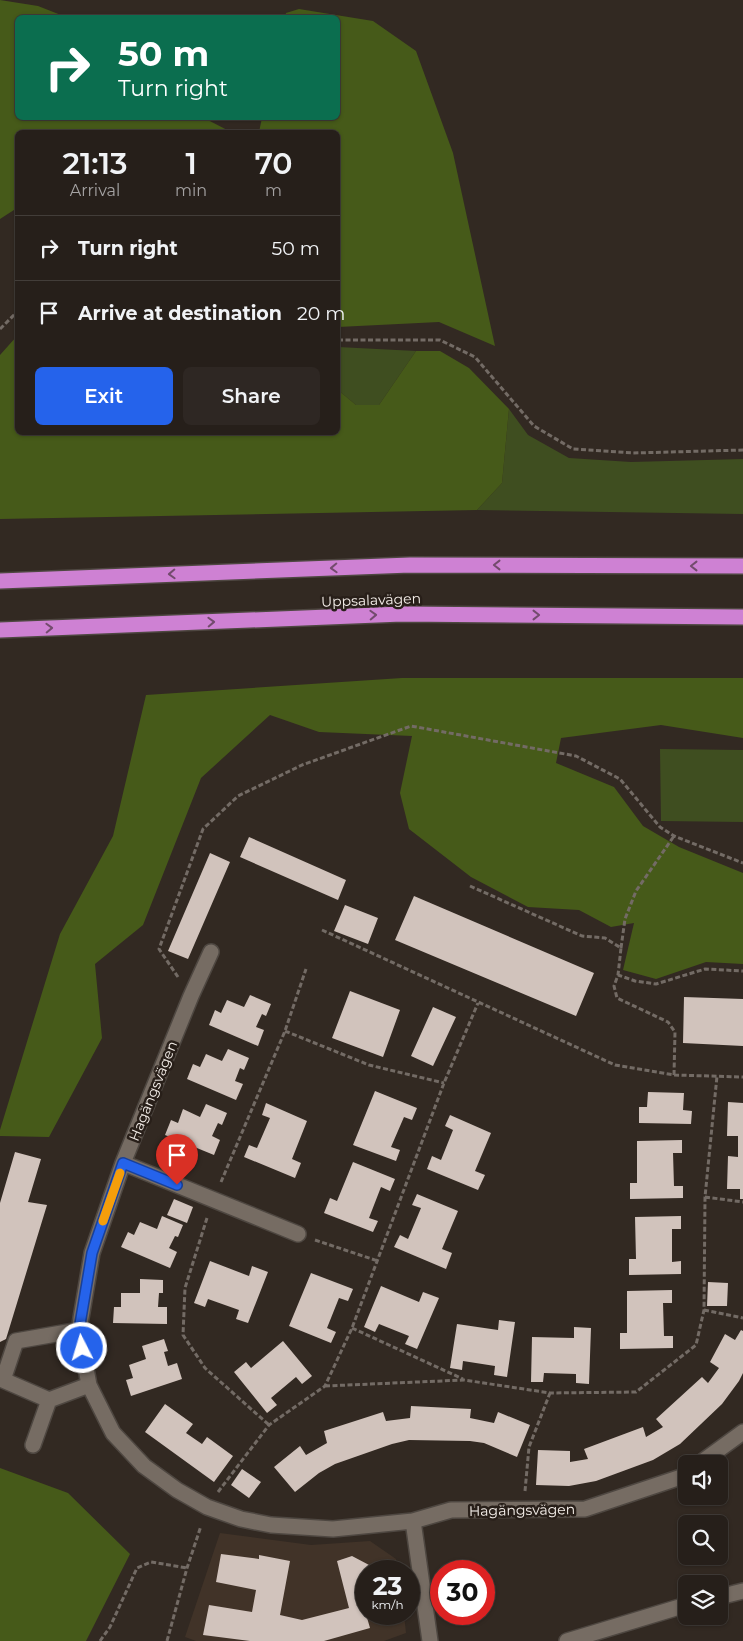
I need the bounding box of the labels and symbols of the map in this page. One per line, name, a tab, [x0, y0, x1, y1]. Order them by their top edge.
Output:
one-way arrow	[493, 560, 500, 570]
one-way arrow	[690, 561, 698, 571]
one-way arrow	[330, 563, 338, 573]
one-way arrow	[168, 569, 176, 580]
street label: Uppsalavägen	[321, 589, 421, 611]
one-way arrow	[370, 610, 378, 621]
one-way arrow	[532, 610, 540, 620]
one-way arrow	[207, 616, 215, 627]
one-way arrow	[45, 623, 53, 633]
street label: Hagängsvägen	[125, 1038, 181, 1144]
pin	[156, 1134, 198, 1185]
position arrow	[55, 1321, 107, 1373]
street label: Hagängsvägen	[469, 1500, 575, 1520]
speed limit sign: 30	[430, 1560, 495, 1625]

